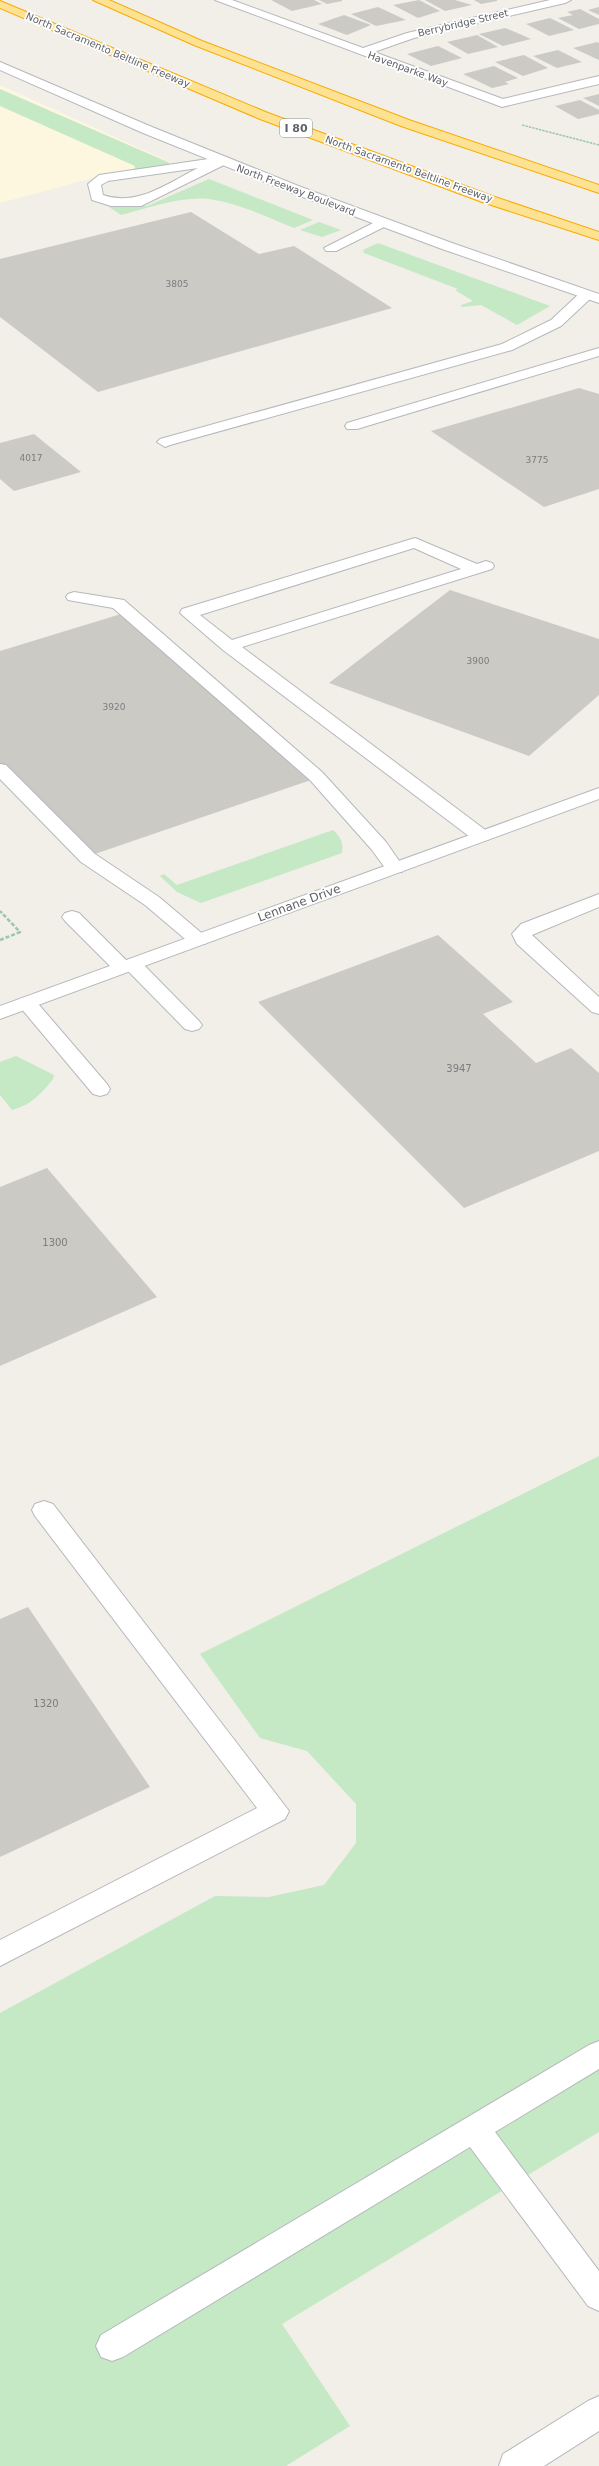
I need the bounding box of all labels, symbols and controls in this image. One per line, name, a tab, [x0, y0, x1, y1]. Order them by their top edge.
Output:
street label: Berrybridge Street	[417, 7, 509, 39]
street label: North Sacramento Beltline Freeway	[24, 10, 192, 90]
street label: Havenparke Way	[366, 49, 450, 89]
road number: I 80	[280, 119, 312, 137]
street label: North Sacramento Beltline Freeway	[324, 134, 494, 204]
street label: North Freeway Boulevard	[235, 162, 357, 218]
house number: 3805	[166, 279, 188, 289]
house number: 4017	[20, 453, 42, 463]
house number: 3775	[526, 455, 548, 465]
house number: 3900	[467, 656, 490, 666]
house number: 3920	[103, 702, 126, 712]
street label: Lennane Drive	[256, 882, 342, 924]
house number: 3947	[446, 1063, 472, 1074]
house number: 1300	[42, 1237, 68, 1248]
house number: 1320	[33, 1698, 59, 1709]

